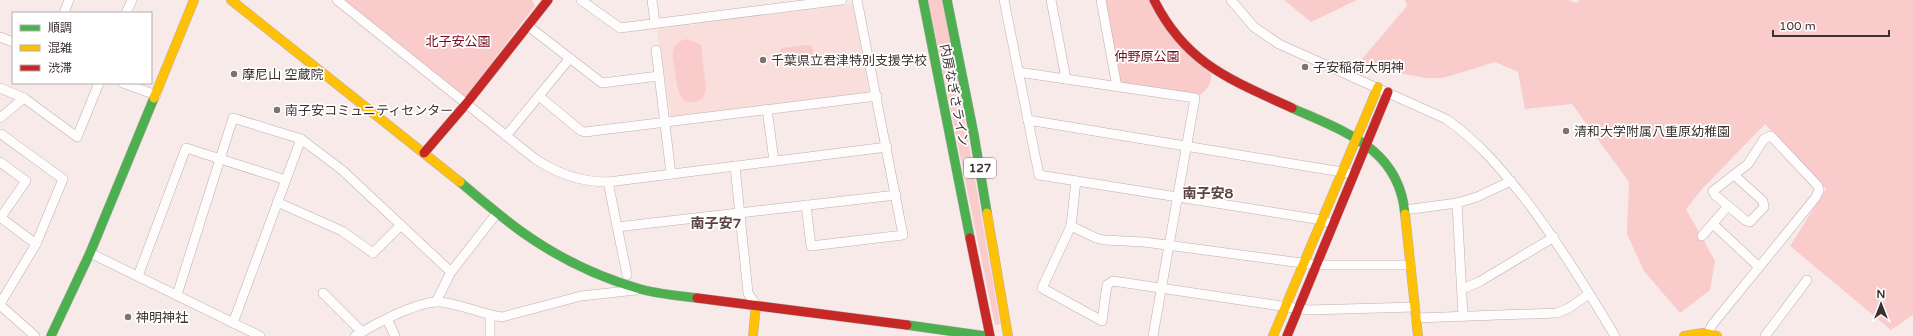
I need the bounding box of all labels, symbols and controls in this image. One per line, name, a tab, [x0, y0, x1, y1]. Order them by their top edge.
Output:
legend	[12, 12, 152, 84]
scale bar	[1773, 12, 1889, 38]
text: 100 m	[1779, 19, 1816, 33]
text: 順調	[48, 21, 72, 35]
park label: 北子安公園	[425, 34, 491, 50]
text: 混雑	[48, 41, 72, 55]
street label: 内房なぎさライン	[936, 43, 972, 148]
park label: 仲野原公園	[1114, 49, 1180, 65]
place label: 千葉県立君津特別支援学校	[771, 53, 927, 69]
marker: 千葉県立君津特別支援学校	[758, 55, 768, 65]
place label: 子安稲荷大明神	[1313, 60, 1404, 76]
text: 渋滞	[48, 61, 72, 75]
marker: 子安稲荷大明神	[1300, 62, 1310, 72]
place label: 摩尼山 空蔵院	[242, 67, 323, 83]
marker: 摩尼山 空蔵院	[229, 69, 239, 79]
place label: 南子安コミュニティセンター	[285, 103, 453, 119]
marker: 南子安コミュニティセンター	[272, 105, 282, 115]
place label: 清和大学附属八重原幼稚園	[1574, 124, 1730, 140]
marker: 清和大学附属八重原幼稚園	[1561, 126, 1571, 136]
road number: 127	[964, 158, 996, 178]
district label: 南子安8	[1183, 185, 1234, 202]
district label: 南子安7	[691, 215, 742, 232]
north arrow	[1861, 284, 1901, 324]
text: N	[1877, 288, 1885, 301]
place label: 神明神社	[136, 310, 188, 326]
marker: 神明神社	[123, 312, 133, 322]

